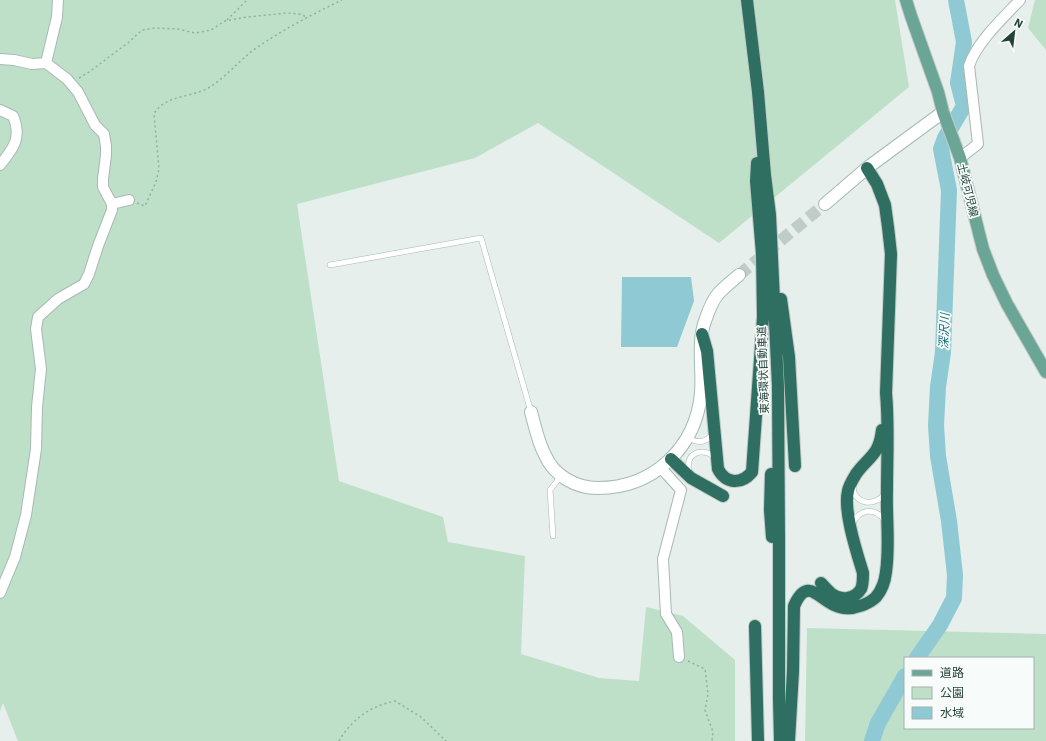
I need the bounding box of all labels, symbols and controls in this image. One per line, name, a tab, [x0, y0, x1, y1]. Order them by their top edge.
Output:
north arrow	[994, 12, 1034, 52]
text: N	[1012, 15, 1026, 31]
street label: 土岐可児線	[955, 162, 981, 218]
water label: 深沢川	[936, 311, 952, 349]
street label: 東海環状自動車道	[754, 326, 772, 414]
legend	[904, 657, 1034, 729]
text: 道路	[940, 665, 964, 680]
text: 公園	[940, 685, 964, 700]
text: 水域	[940, 705, 964, 720]

